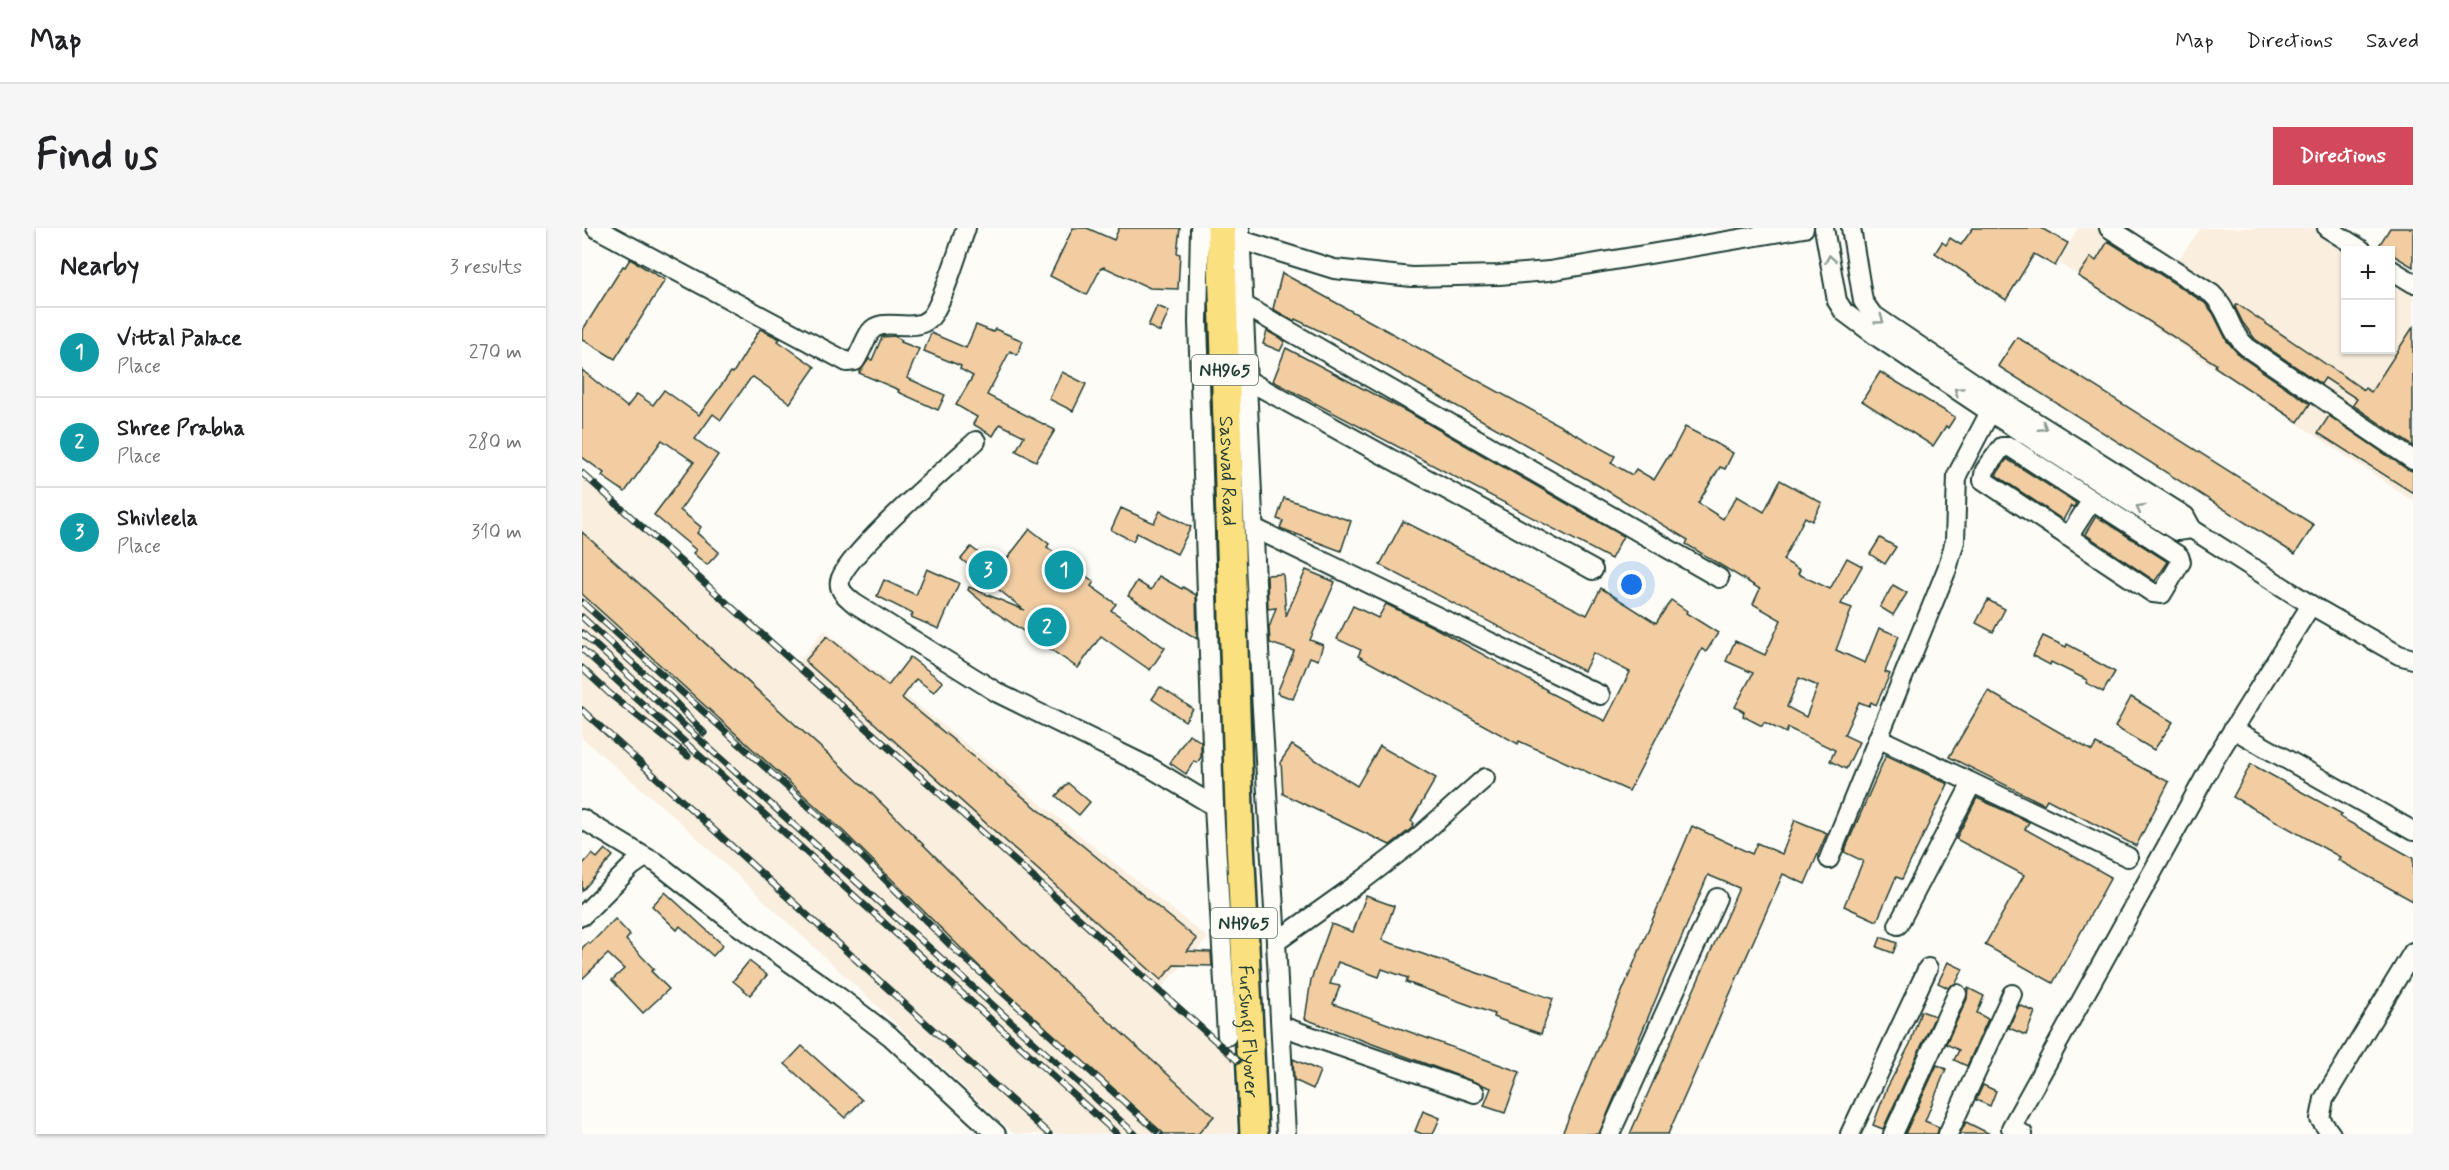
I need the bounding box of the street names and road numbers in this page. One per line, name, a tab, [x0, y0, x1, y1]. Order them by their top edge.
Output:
road number: NH965	[1192, 355, 1258, 385]
street label: Saswad Road	[1212, 415, 1242, 526]
road number: NH965	[1211, 908, 1277, 938]
street label: Fursungi Flyover	[1231, 964, 1264, 1099]

